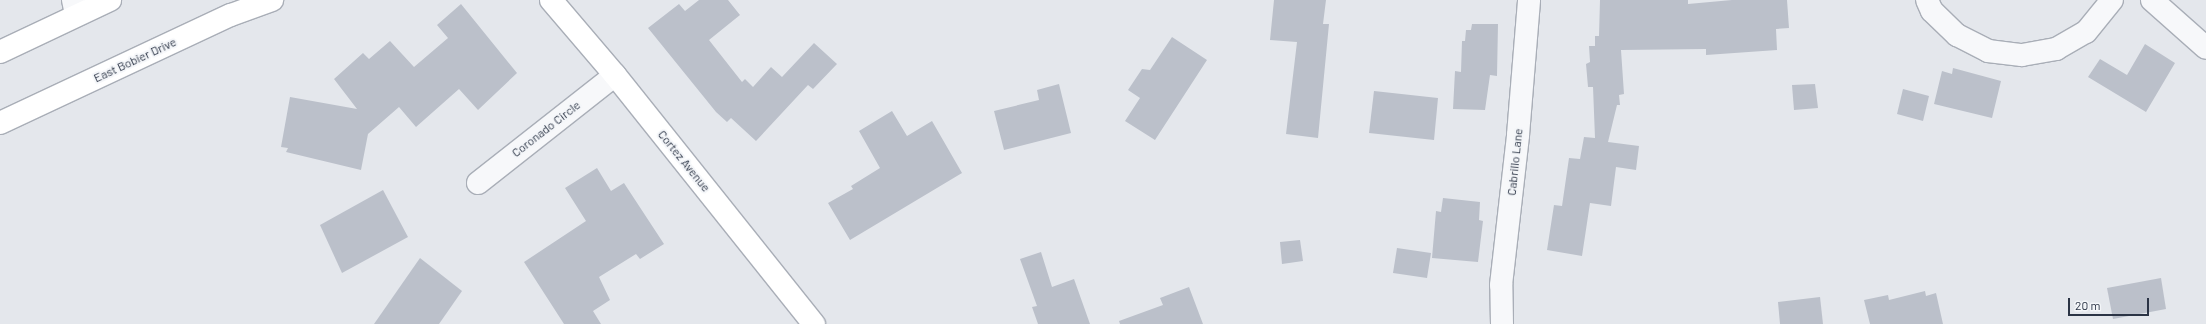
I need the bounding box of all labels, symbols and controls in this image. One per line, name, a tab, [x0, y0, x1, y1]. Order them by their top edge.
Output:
street label: East Bobier Drive	[91, 35, 179, 85]
street label: Coronado Circle	[509, 98, 583, 160]
street label: Cortez Avenue	[655, 127, 713, 195]
street label: Cabrillo Lane	[1504, 128, 1526, 196]
scale bar	[2070, 290, 2151, 316]
text: 20 m	[2075, 298, 2101, 312]

